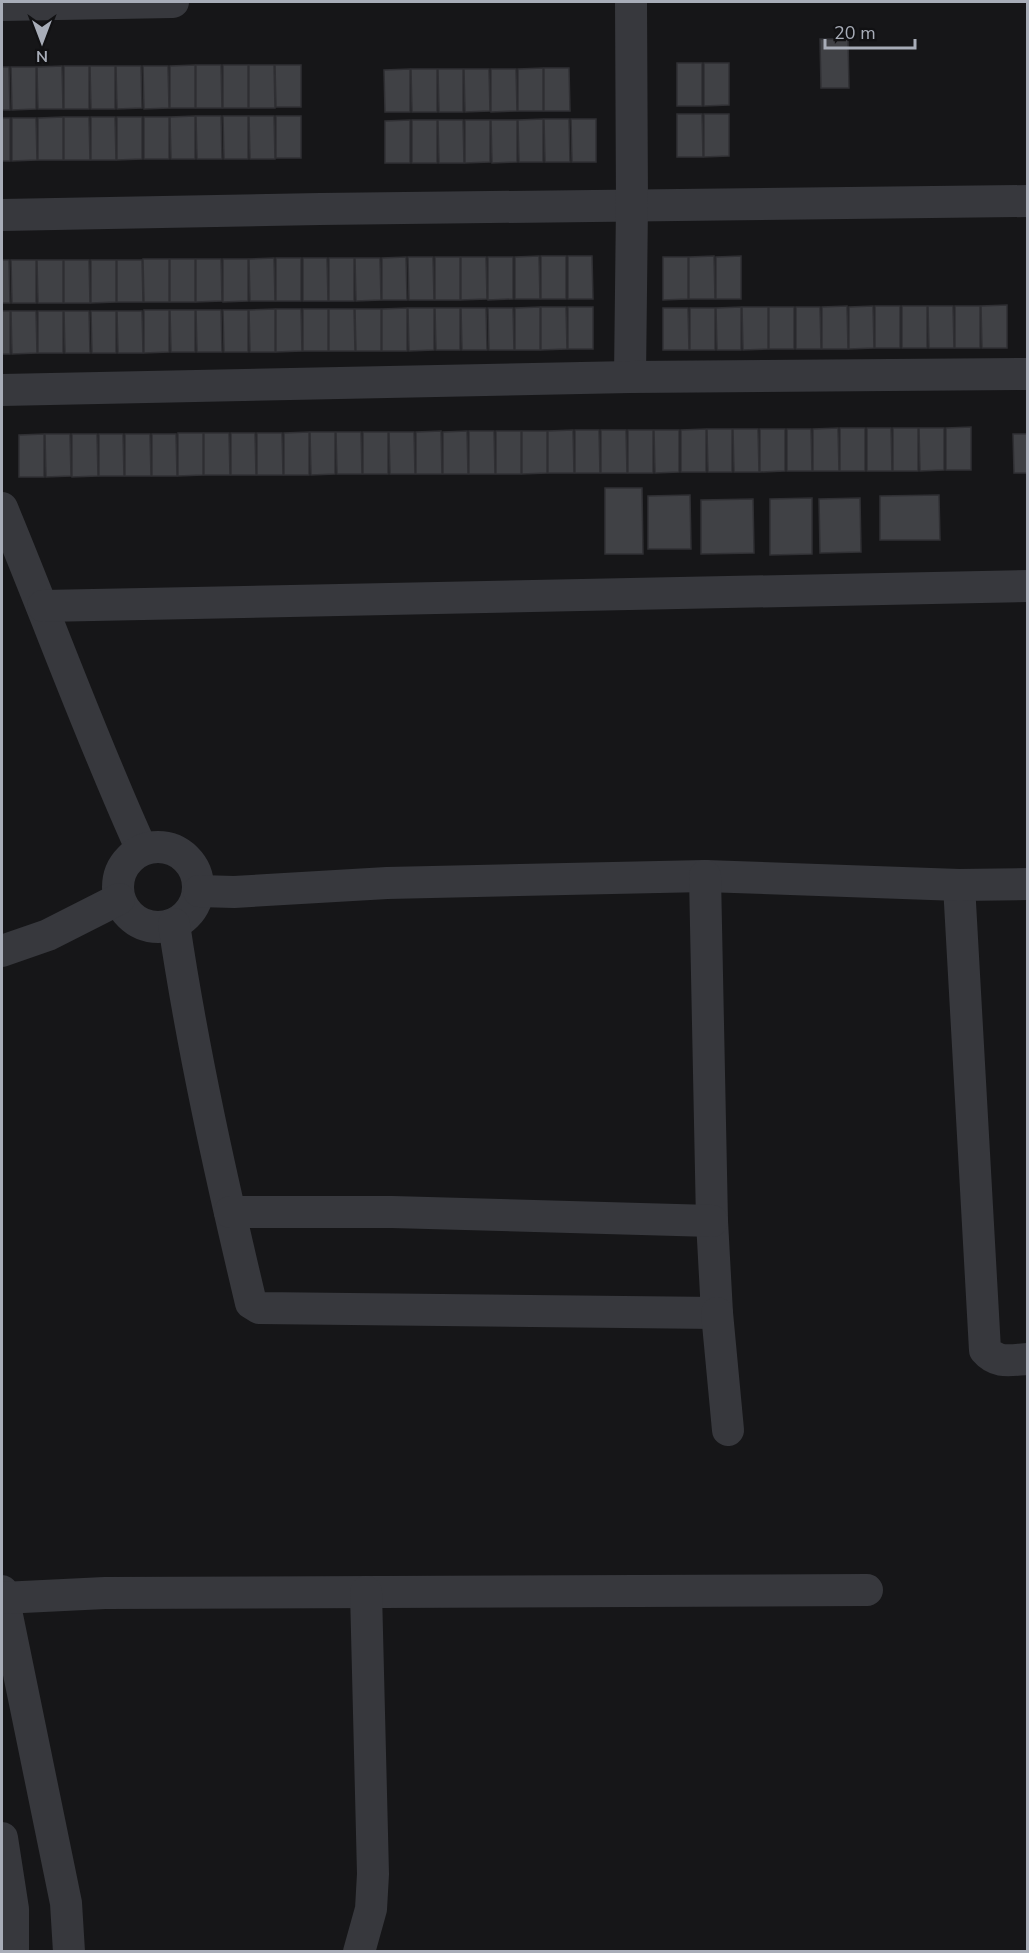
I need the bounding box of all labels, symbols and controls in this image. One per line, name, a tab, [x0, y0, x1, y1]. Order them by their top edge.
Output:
north arrow	[12, 12, 72, 72]
scale bar	[825, 12, 915, 50]
text: 20 m	[834, 21, 876, 45]
text: N	[36, 45, 48, 67]

